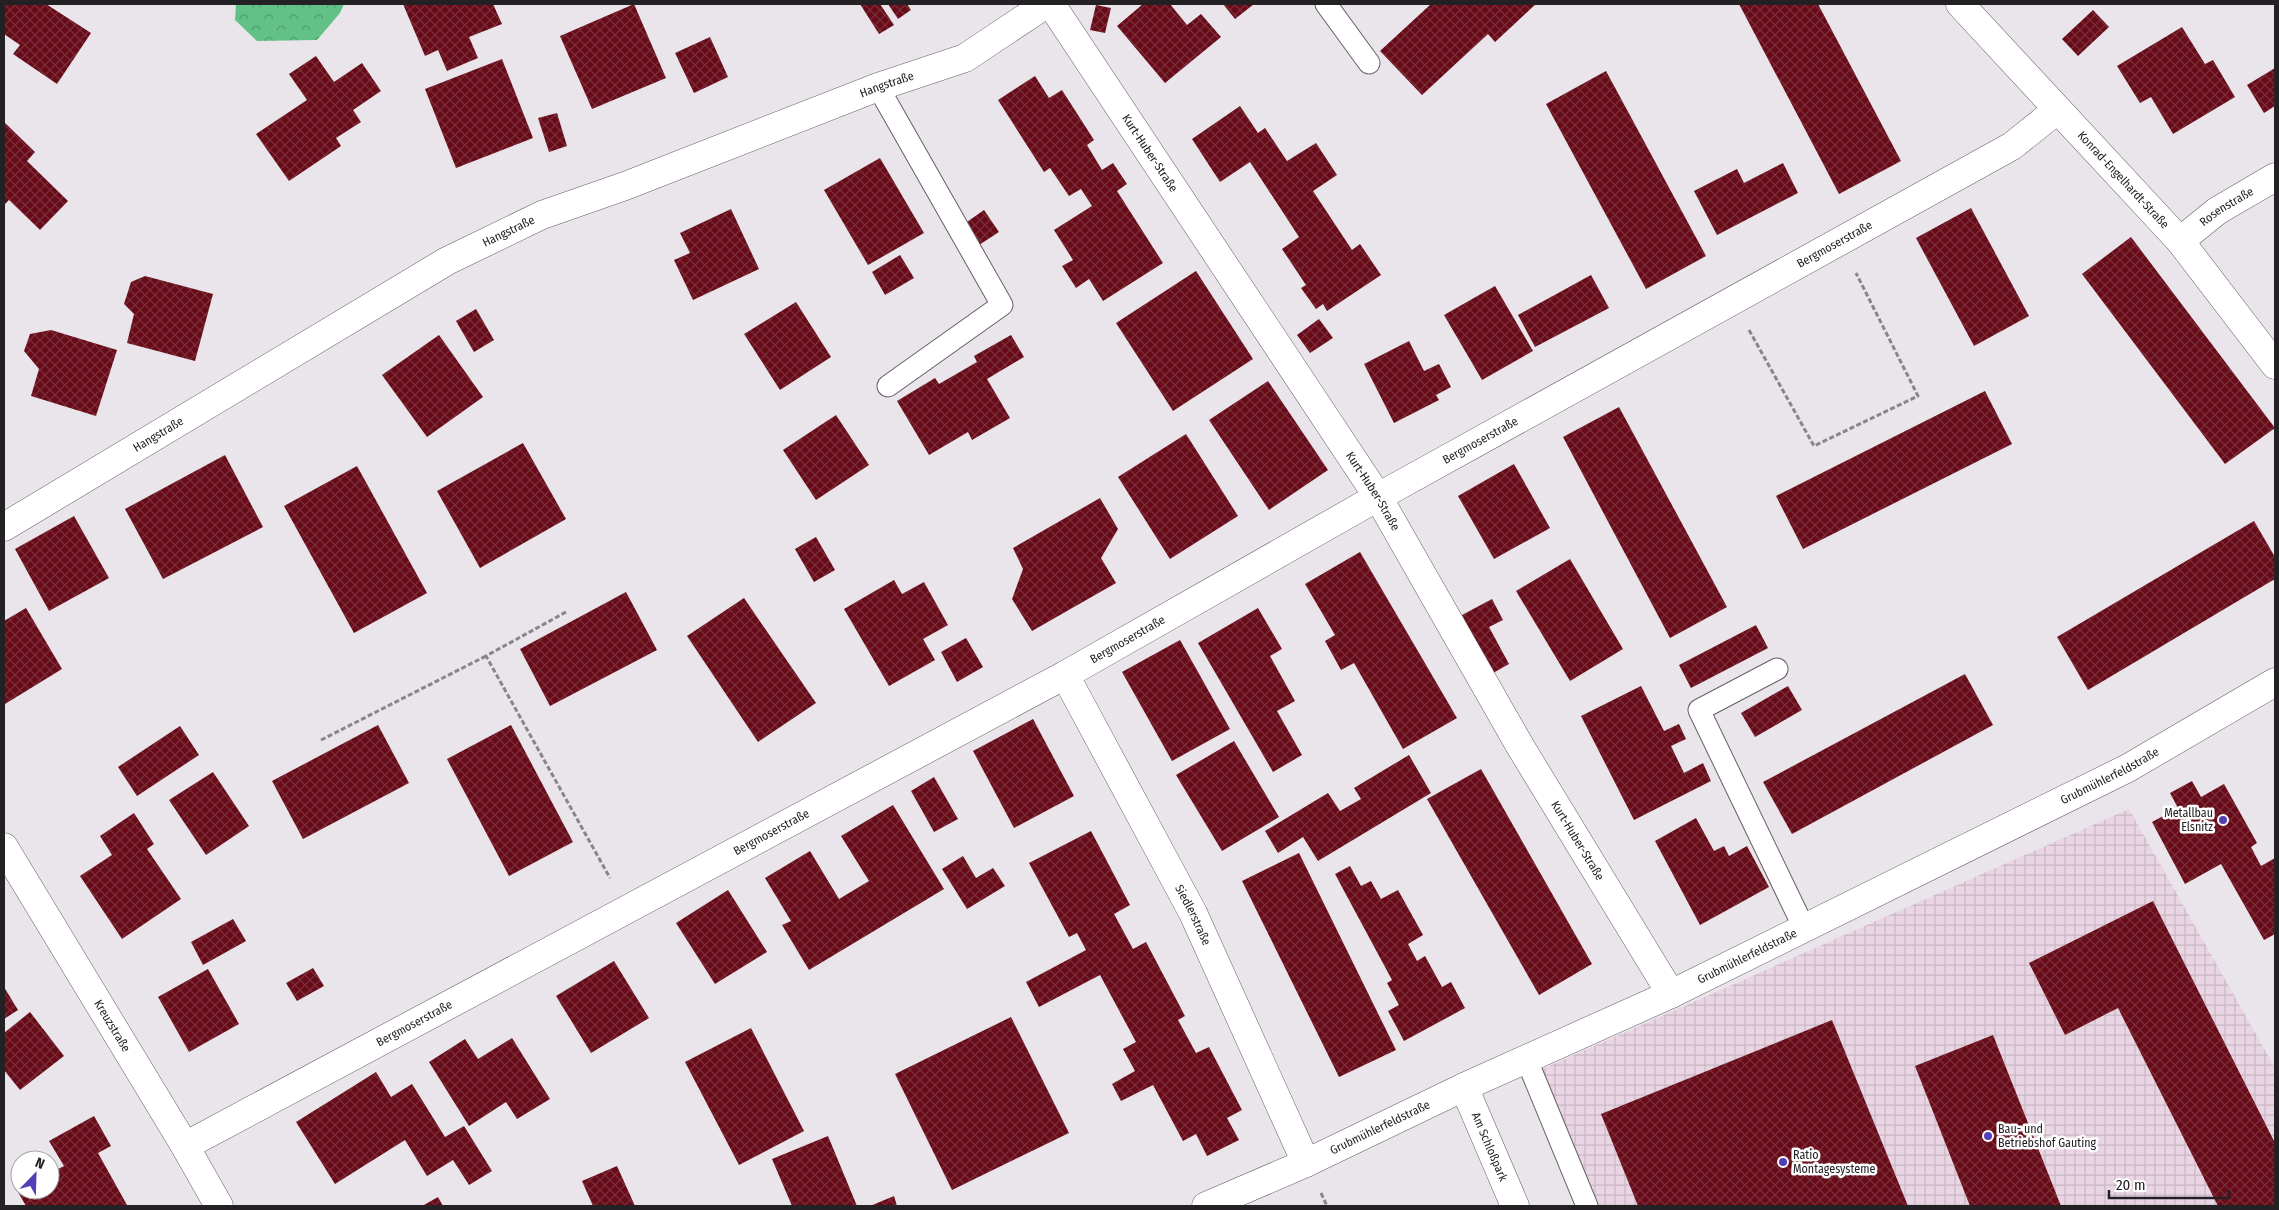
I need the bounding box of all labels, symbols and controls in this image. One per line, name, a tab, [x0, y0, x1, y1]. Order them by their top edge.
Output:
street label: Hangstraße	[858, 69, 916, 100]
street label: Kurt-Huber-Straße	[1119, 112, 1181, 195]
street label: Konrad-Engelhardt-Straße	[2075, 128, 2172, 232]
street label: Rosenstraße	[2197, 184, 2256, 229]
street label: Hangstraße	[480, 213, 537, 250]
street label: Bergmoserstraße	[1794, 218, 1875, 271]
street label: Hangstraße	[131, 414, 186, 455]
street label: Bergmoserstraße	[1440, 414, 1520, 467]
street label: Kurt-Huber-Straße	[1343, 449, 1403, 533]
street label: Bergmoserstraße	[1088, 613, 1167, 666]
street label: Grubmühlerfeldstraße	[2058, 744, 2161, 807]
street label: Kurt-Huber-Straße	[1548, 798, 1607, 883]
street label: Bergmoserstraße	[731, 806, 812, 858]
place label: Metallbau Elsnitz	[2164, 806, 2213, 834]
marker: Metallbau Elsnitz	[2217, 814, 2229, 826]
street label: Siedlerstraße	[1172, 882, 1214, 947]
street label: Grubmühlerfeldstraße	[1695, 926, 1799, 987]
street label: Kreuzstraße	[91, 997, 133, 1054]
street label: Bergmoserstraße	[374, 997, 455, 1049]
street label: Grubmühlerfeldstraße	[1328, 1097, 1432, 1157]
street label: Am Schloßpark	[1469, 1110, 1511, 1184]
place label: Bau- und Betriebshof Gauting	[1998, 1122, 2096, 1150]
marker: Bau- und Betriebshof Gauting	[1982, 1130, 1994, 1142]
place label: Ratio Montagesysteme	[1793, 1148, 1875, 1176]
north arrow	[10, 1150, 60, 1200]
text: N	[33, 1154, 47, 1173]
marker: Ratio Montagesysteme	[1777, 1156, 1789, 1168]
scale bar	[2109, 1168, 2229, 1200]
text: 20 m	[2116, 1176, 2146, 1194]

